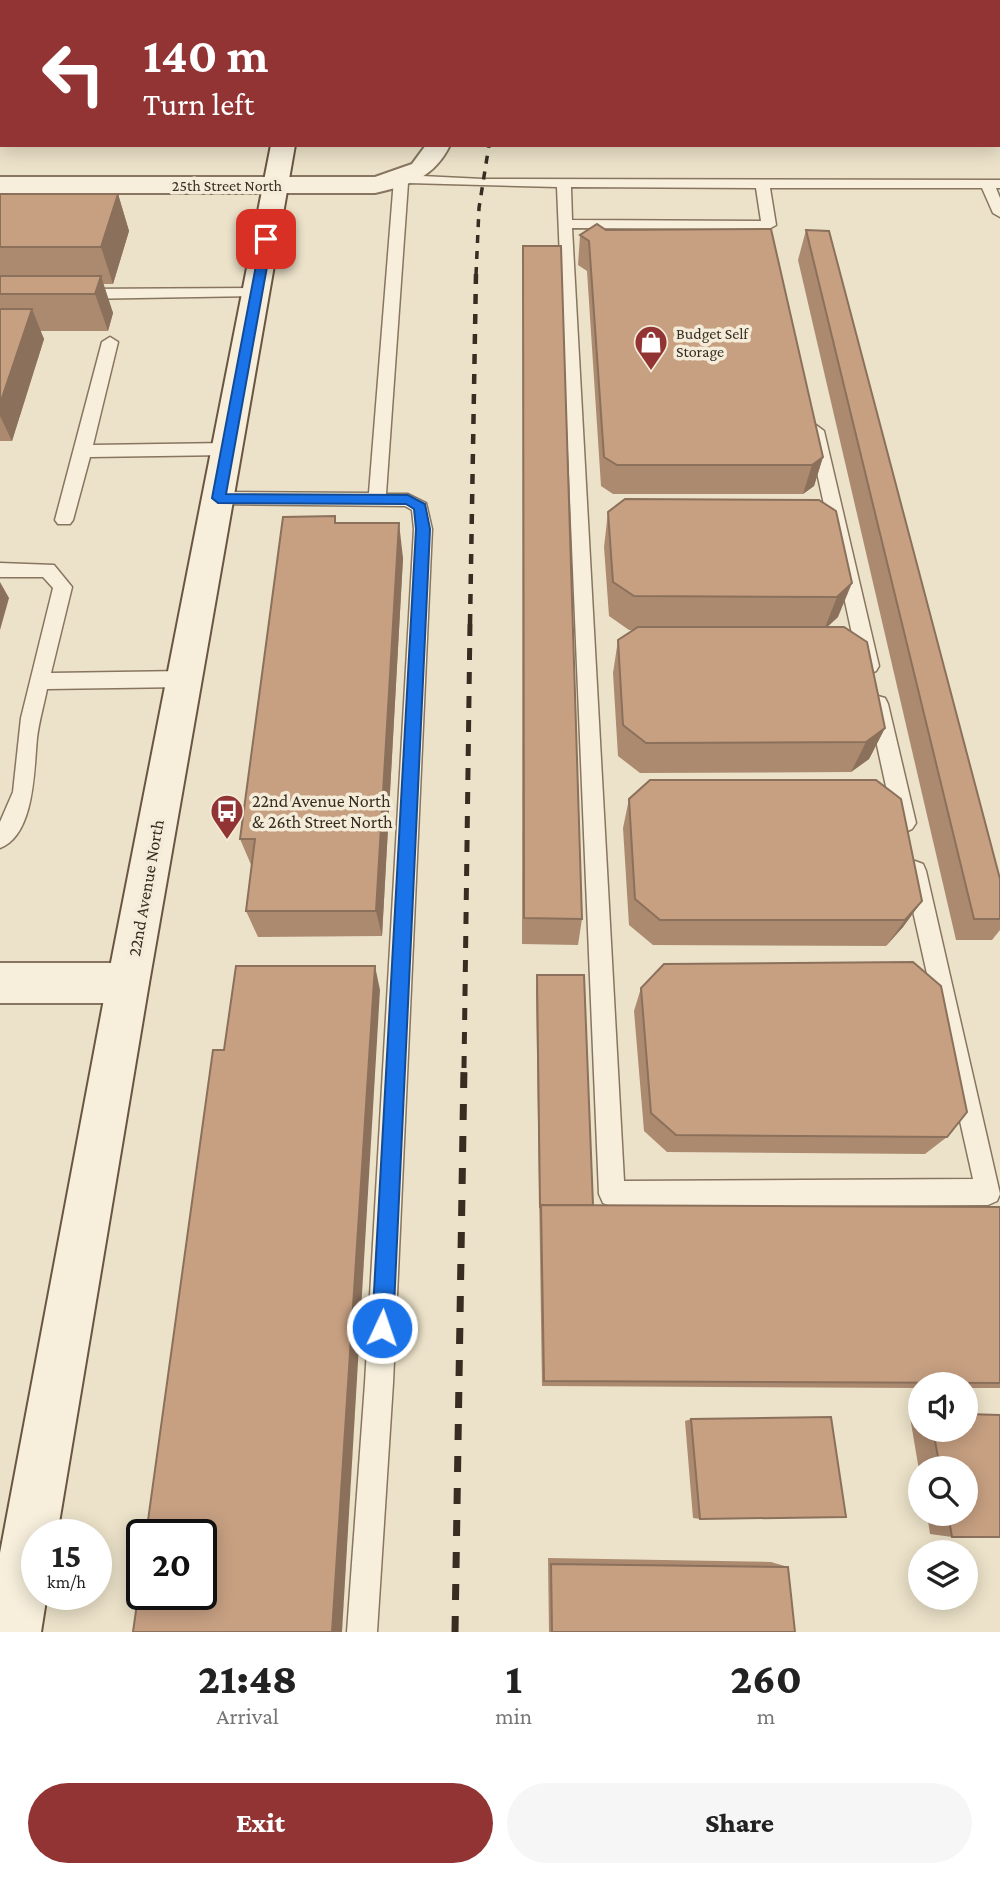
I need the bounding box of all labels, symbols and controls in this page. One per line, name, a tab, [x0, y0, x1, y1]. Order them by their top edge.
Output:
icon: left	[28, 28, 119, 119]
text: 140 m	[143, 28, 268, 83]
text: Turn left	[143, 86, 254, 122]
street label: 25th Street North	[172, 177, 283, 194]
pin	[236, 209, 296, 269]
icon: arrive	[247, 220, 285, 258]
shop icon: Budget Self Storage	[632, 323, 670, 372]
place label: Budget Self Storage	[676, 325, 749, 361]
place label: 22nd Avenue North & 26th Street North	[252, 791, 393, 832]
bus stop icon: 22nd Avenue North & 26th Street North	[208, 792, 246, 841]
street label: 22nd Avenue North	[124, 818, 168, 958]
position arrow	[345, 1291, 419, 1365]
map controls	[908, 1372, 978, 1610]
button: sound	[908, 1372, 978, 1442]
button: search	[908, 1456, 978, 1526]
speed limit sign: 20	[126, 1519, 217, 1610]
text: 15	[51, 1536, 82, 1575]
button: layers	[908, 1540, 978, 1610]
text: km/h	[47, 1572, 86, 1592]
text: 21:48	[198, 1655, 297, 1702]
text: 1	[505, 1655, 522, 1702]
text: 260	[730, 1655, 802, 1702]
text: Arrival	[216, 1703, 279, 1729]
text: min	[495, 1703, 532, 1729]
text: m	[757, 1703, 775, 1729]
button: Exit	[28, 1783, 493, 1863]
button: Share	[507, 1783, 972, 1863]

